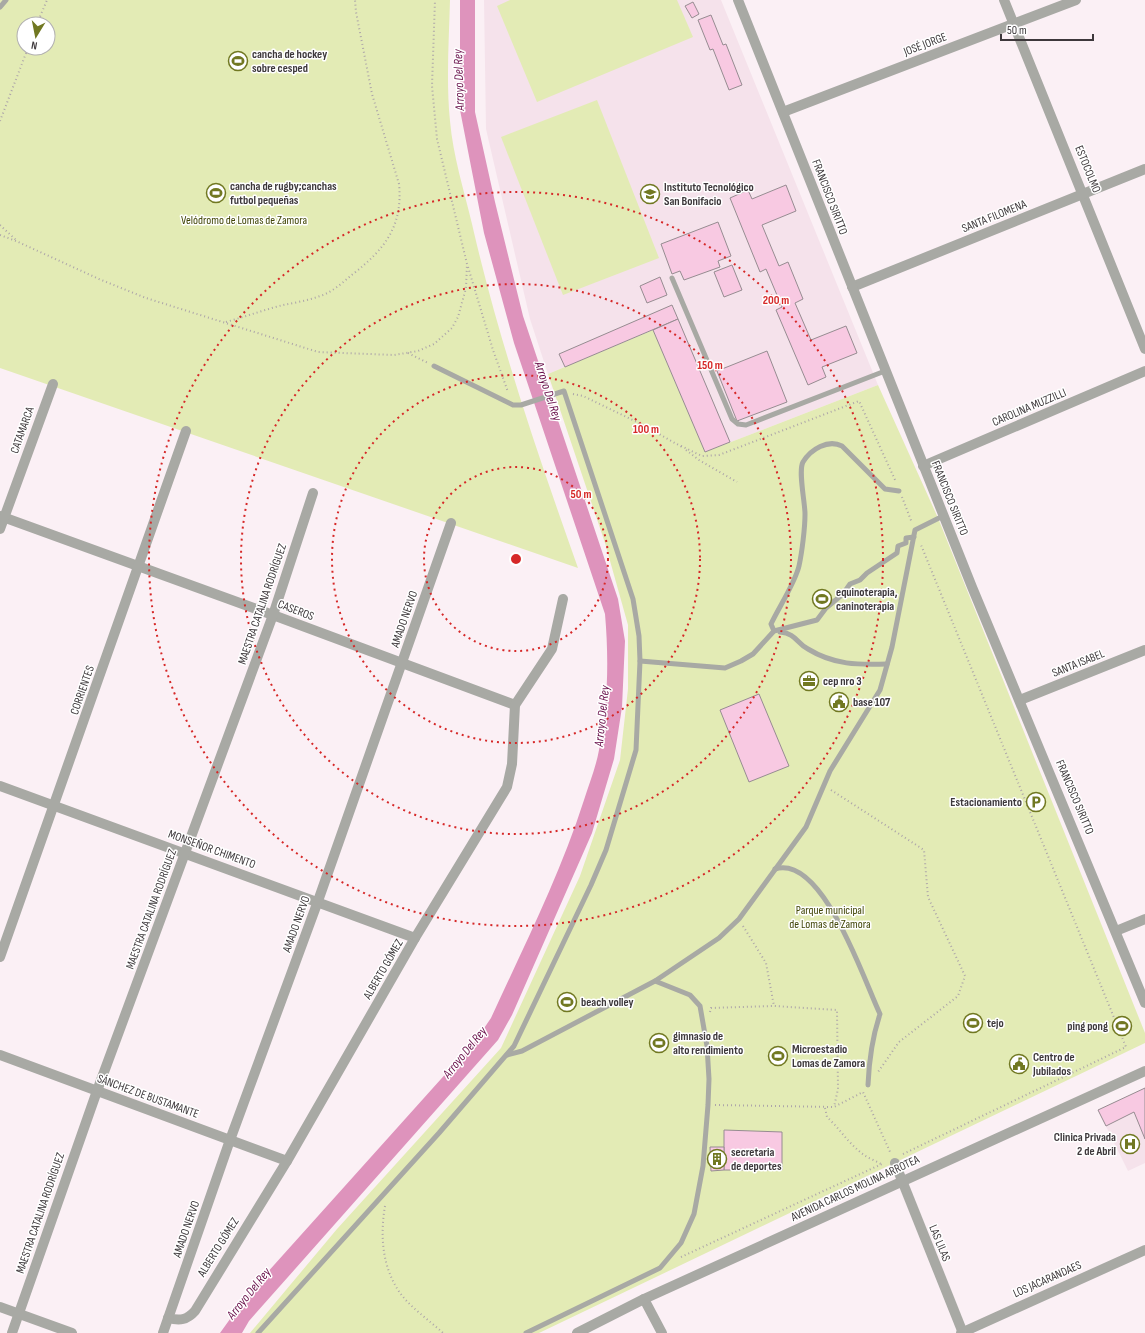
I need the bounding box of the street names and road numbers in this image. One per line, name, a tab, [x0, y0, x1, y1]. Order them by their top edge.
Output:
street label: JOSÉ JORGE	[901, 29, 949, 60]
street label: ESTOCOLMO	[1071, 143, 1104, 195]
street label: FRANCISCO SIRITTO	[808, 157, 851, 237]
street label: SANTA FILOMENA	[960, 196, 1030, 236]
street label: CAROLINA MUZZILLI	[990, 385, 1069, 430]
street label: CATAMARCA	[7, 404, 38, 456]
street label: FRANCISCO SIRITTO	[928, 459, 971, 538]
street label: MAESTRA CATALINA RODRÍGUEZ	[235, 542, 290, 667]
street label: AMADO NERVO	[387, 589, 421, 650]
street label: CASEROS	[276, 597, 316, 624]
street label: SANTA ISABEL	[1050, 646, 1107, 681]
street label: CORRIENTES	[67, 664, 98, 717]
street label: FRANCISCO SIRITTO	[1052, 758, 1097, 837]
street label: MONSEÑOR CHIMENTO	[166, 827, 258, 872]
street label: MAESTRA CATALINA RODRÍGUEZ	[123, 847, 180, 971]
street label: AMADO NERVO	[279, 894, 314, 955]
street label: ALBERTO GÓMEZ	[360, 937, 407, 1003]
street label: SÁNCHEZ DE BUSTAMANTE	[95, 1071, 201, 1122]
street label: MAESTRA CATALINA RODRÍGUEZ	[13, 1151, 68, 1276]
street label: AVENIDA CARLOS MOLINA ARROTEA	[788, 1152, 923, 1225]
street label: AMADO NERVO	[169, 1199, 203, 1260]
street label: ALBERTO GÓMEZ	[194, 1215, 242, 1280]
street label: LAS LILAS	[925, 1223, 954, 1264]
street label: LOS JACARANDAES	[1011, 1258, 1084, 1301]

